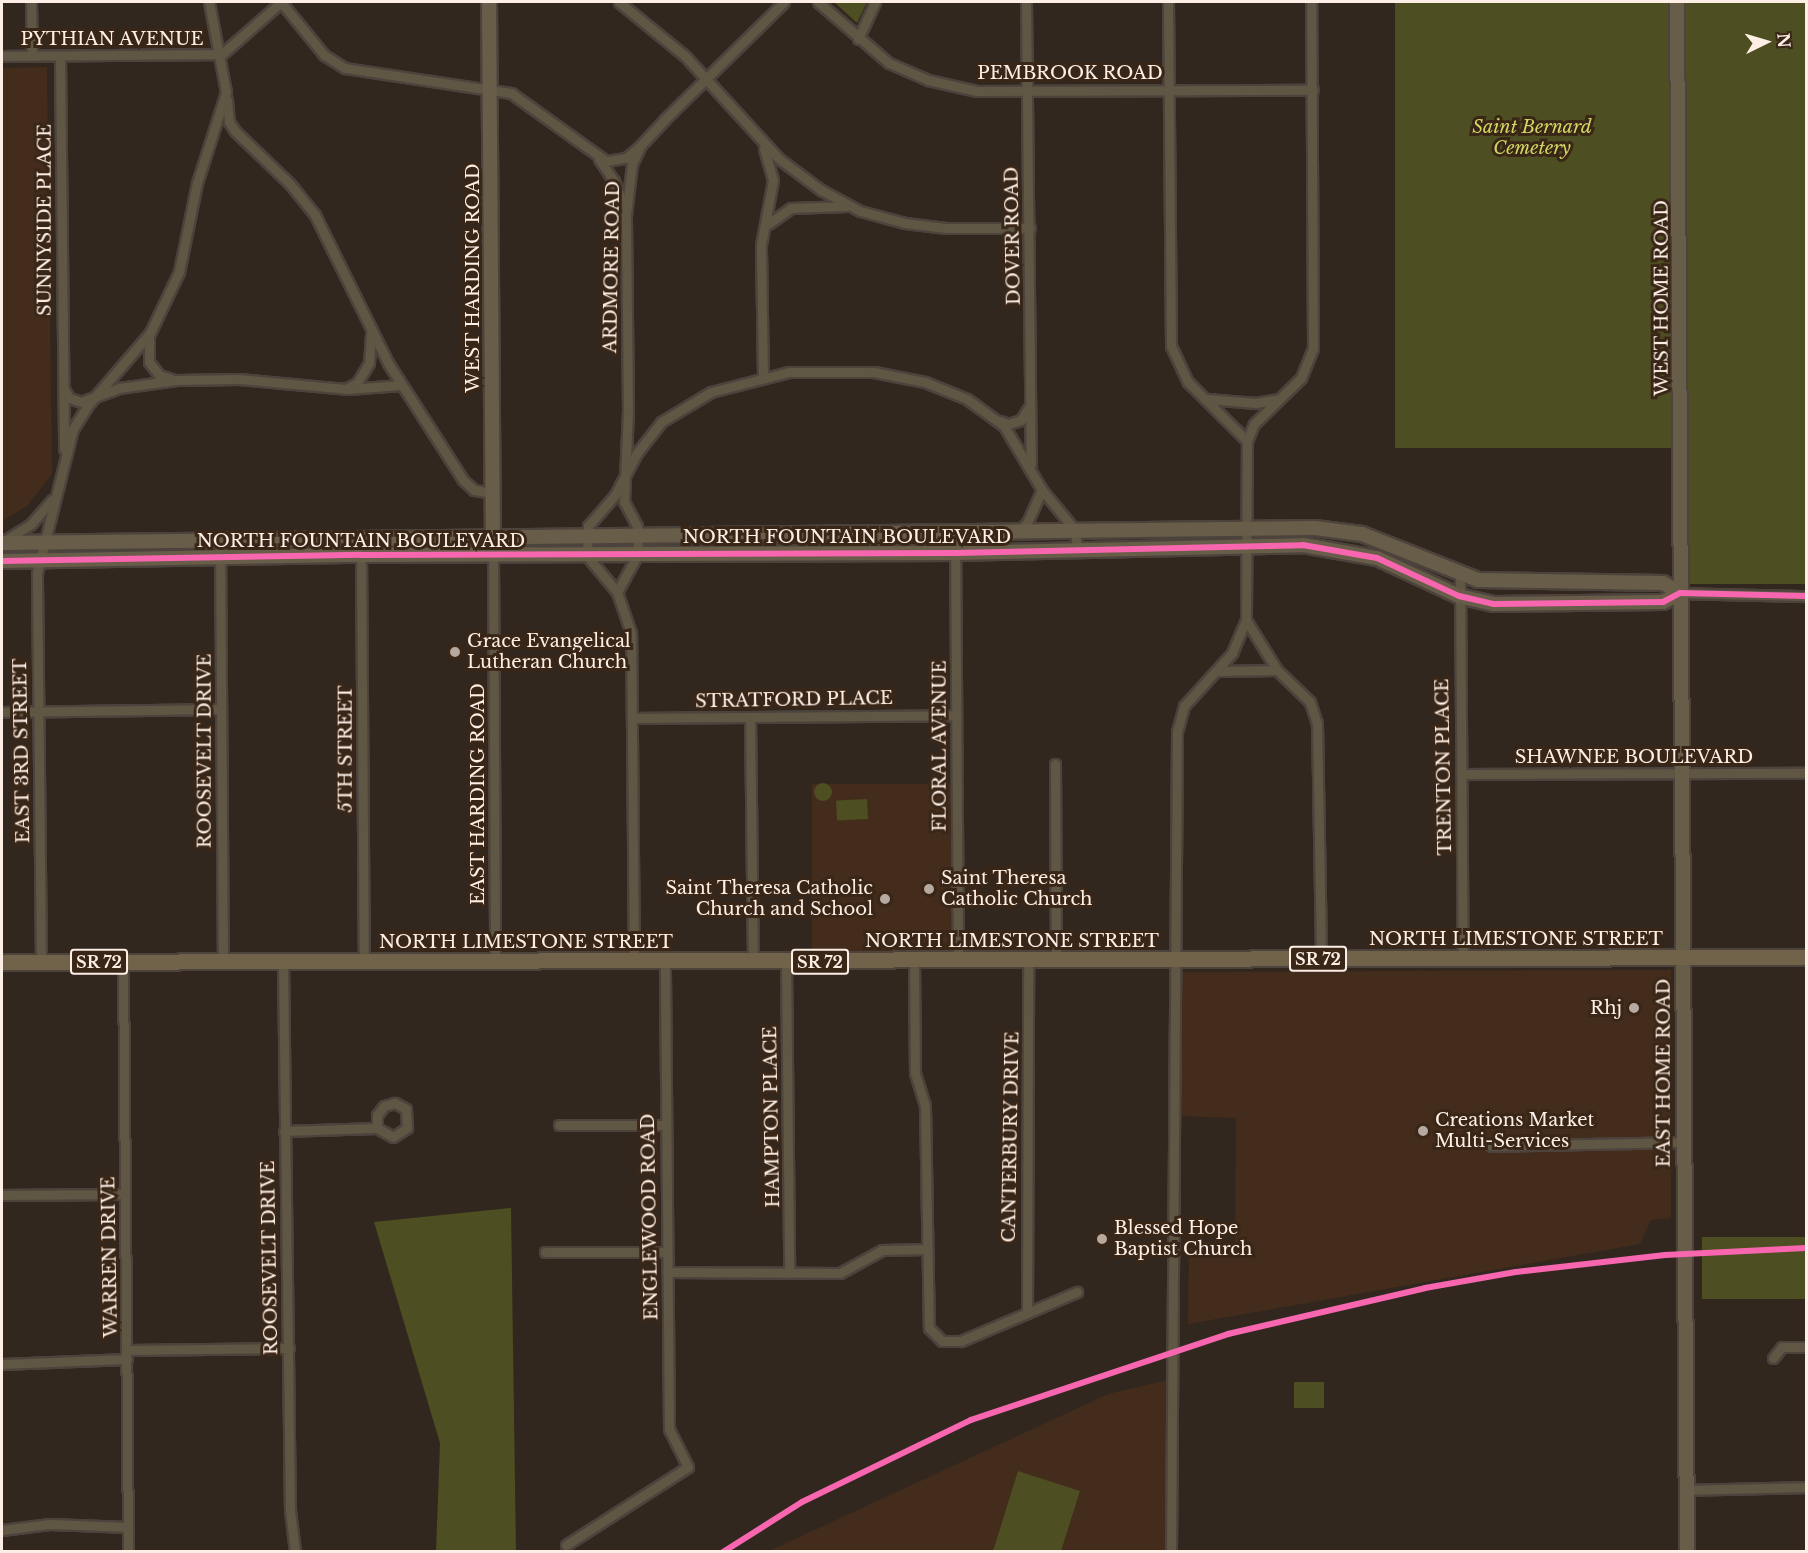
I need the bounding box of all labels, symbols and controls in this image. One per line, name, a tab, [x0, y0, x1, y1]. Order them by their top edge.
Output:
north arrow	[1736, 12, 1796, 72]
street label: PYTHIAN AVENUE	[20, 28, 204, 50]
text: N	[1773, 32, 1795, 49]
street label: PEMBROOK ROAD	[977, 62, 1163, 84]
park label: Saint Bernard Cemetery	[1472, 117, 1592, 160]
street label: SUNNYSIDE PLACE	[34, 124, 56, 316]
street label: WEST HARDING ROAD	[462, 163, 484, 393]
street label: DOVER ROAD	[1001, 166, 1025, 306]
street label: ARDMORE ROAD	[600, 181, 624, 353]
street label: WEST HOME ROAD	[1651, 200, 1673, 396]
street label: NORTH FOUNTAIN BOULEVARD	[683, 526, 1011, 548]
street label: NORTH FOUNTAIN BOULEVARD	[197, 530, 525, 552]
place label: Grace Evangelical Lutheran Church	[467, 631, 631, 674]
marker: Grace Evangelical Lutheran Church	[448, 645, 462, 659]
street label: ROOSEVELT DRIVE	[194, 653, 216, 849]
street label: EAST 3RD STREET	[10, 658, 34, 844]
street label: FLORAL AVENUE	[929, 660, 951, 832]
street label: TRENTON PLACE	[1432, 678, 1456, 856]
street label: EAST HARDING ROAD	[467, 683, 489, 905]
street label: 5TH STREET	[335, 685, 357, 813]
street label: STRATFORD PLACE	[695, 687, 893, 713]
street label: SHAWNEE BOULEVARD	[1515, 746, 1753, 768]
place label: Saint Theresa Catholic Church	[941, 868, 1092, 910]
place label: Saint Theresa Catholic Church and School	[665, 878, 873, 920]
marker: Saint Theresa Catholic Church	[922, 882, 936, 896]
marker: Saint Theresa Catholic Church and School	[878, 892, 892, 906]
street label: NORTH LIMESTONE STREET	[1369, 928, 1663, 950]
street label: NORTH LIMESTONE STREET	[865, 930, 1159, 952]
street label: NORTH LIMESTONE STREET	[379, 931, 673, 953]
road number: SR 72	[1288, 946, 1348, 972]
road number: SR 72	[69, 949, 129, 975]
road number: SR 72	[790, 949, 850, 975]
street label: EAST HOME ROAD	[1653, 978, 1675, 1168]
place label: Rhj	[1590, 997, 1622, 1019]
marker: Rhj	[1627, 1001, 1641, 1015]
street label: HAMPTON PLACE	[760, 1026, 784, 1208]
street label: CANTERBURY DRIVE	[998, 1031, 1024, 1243]
place label: Creations Market Multi-Services	[1435, 1110, 1594, 1152]
street label: ENGLEWOOD ROAD	[637, 1114, 663, 1320]
marker: Creations Market Multi-Services	[1416, 1124, 1430, 1138]
street label: ROOSEVELT DRIVE	[257, 1160, 283, 1356]
street label: WARREN DRIVE	[98, 1176, 122, 1338]
place label: Blessed Hope Baptist Church	[1114, 1218, 1252, 1260]
marker: Blessed Hope Baptist Church	[1095, 1232, 1109, 1246]

